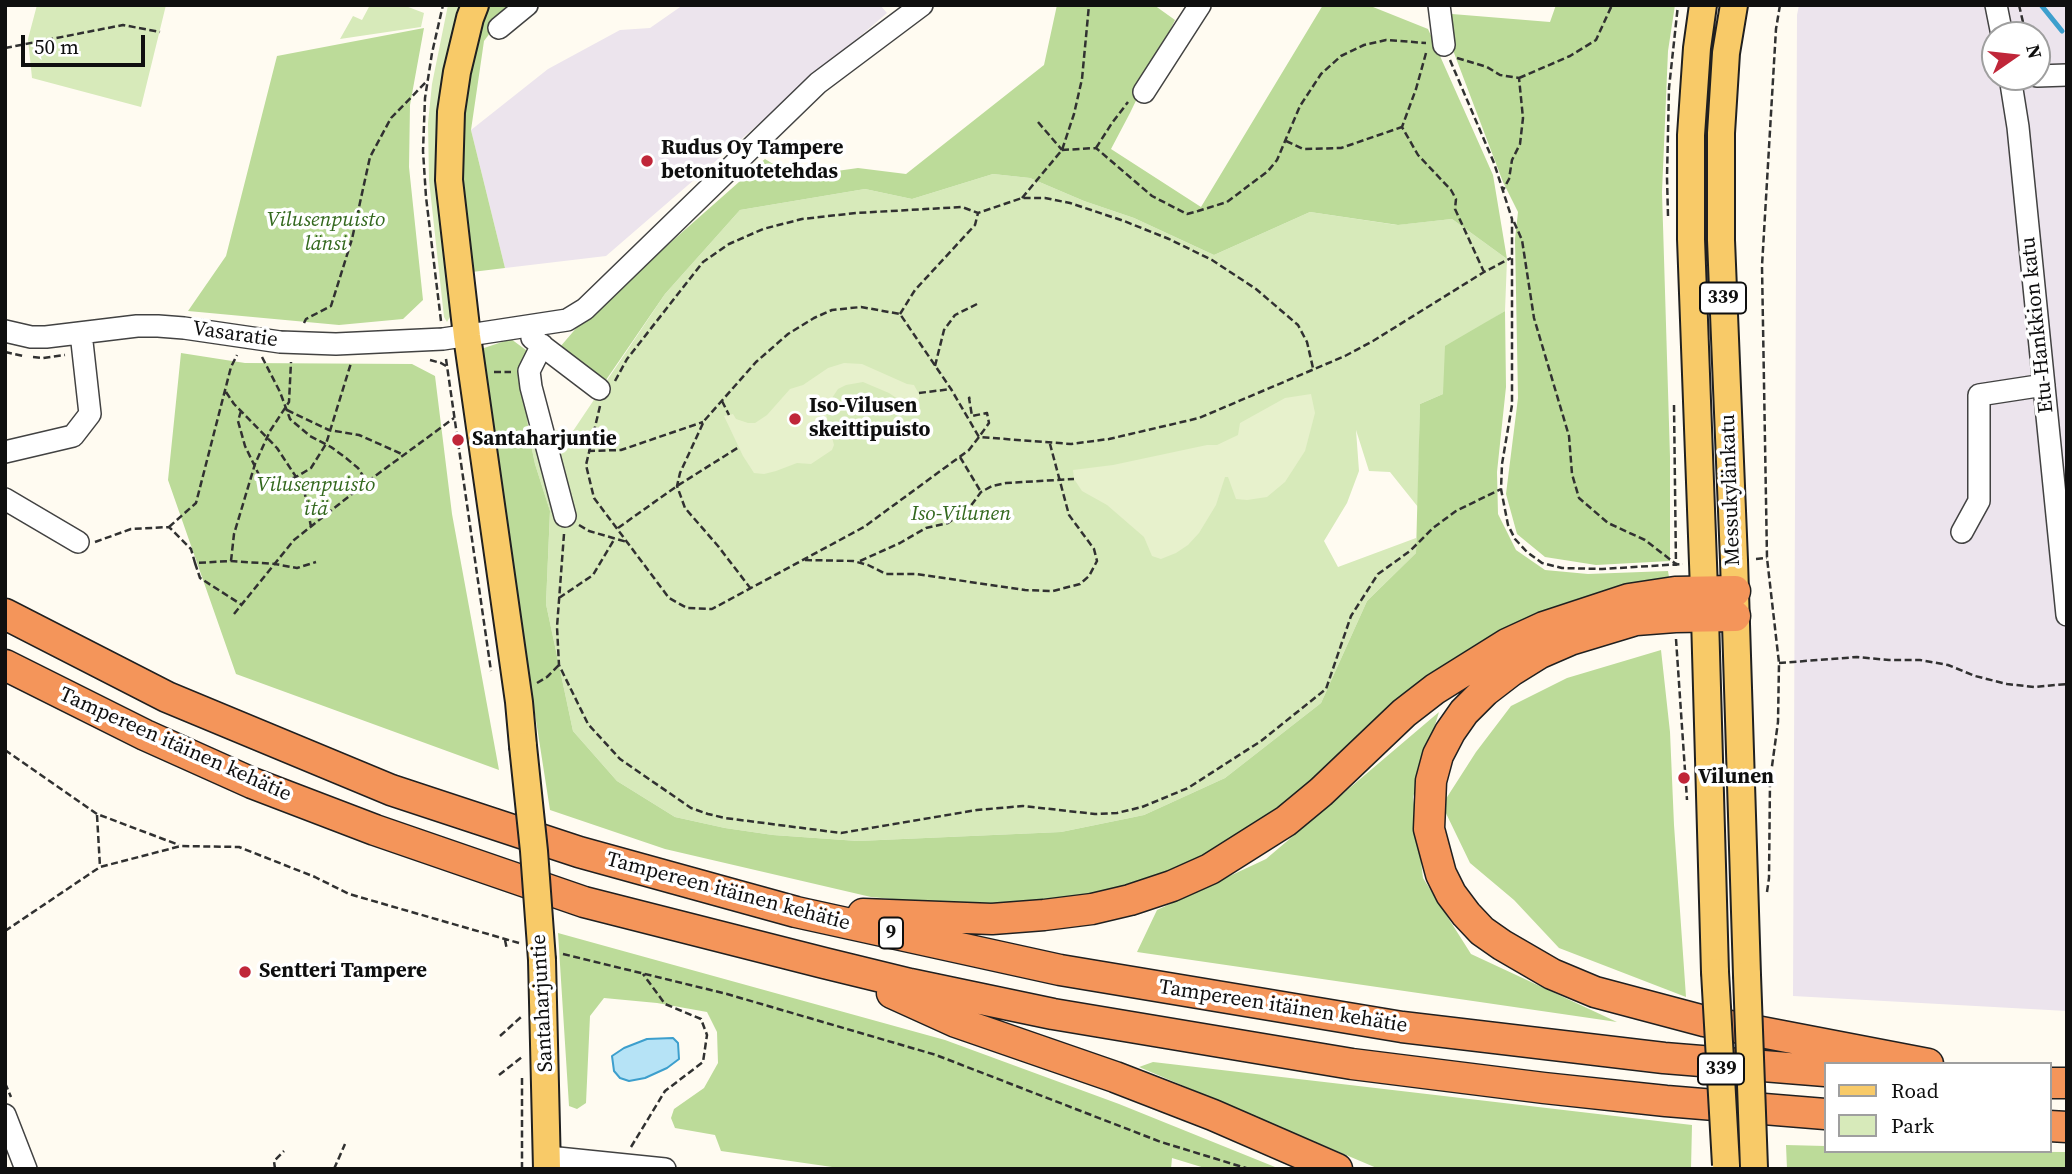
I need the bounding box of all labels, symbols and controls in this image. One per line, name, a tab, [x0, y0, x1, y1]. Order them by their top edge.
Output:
scale bar	[24, 21, 149, 65]
north arrow	[1981, 21, 2051, 91]
text: 50 m	[34, 32, 79, 61]
text: N	[2020, 42, 2049, 61]
place label: Rudus Oy Tampere betonituotetehdas	[661, 136, 843, 186]
marker: Rudus Oy Tampere betonituotetehdas	[639, 153, 655, 169]
park label: Vilusenpuisto länsi	[267, 208, 385, 258]
street label: Etu-Hankkion katu	[2016, 235, 2060, 415]
road number: 339	[1700, 282, 1746, 314]
street label: Vasaratie	[191, 317, 279, 353]
place label: Iso-Vilusen skeittipuisto	[809, 394, 930, 444]
marker: Iso-Vilusen skeittipuisto	[787, 411, 803, 427]
street label: Messukylänkatu	[1716, 414, 1746, 566]
place label: Santaharjuntie	[472, 427, 617, 453]
marker: Santaharjuntie	[450, 432, 466, 448]
park label: Vilusenpuisto itä	[257, 473, 375, 523]
park label: Iso-Vilunen	[911, 502, 1011, 528]
street label: Tampereen itäinen kehätie	[55, 682, 295, 808]
place label: Vilunen	[1698, 765, 1774, 791]
marker: Vilunen	[1676, 770, 1692, 786]
street label: Tampereen itäinen kehätie	[603, 847, 853, 937]
road number: 9	[879, 917, 903, 948]
street label: Santaharjuntie	[527, 933, 559, 1073]
place label: Sentteri Tampere	[259, 959, 427, 985]
marker: Sentteri Tampere	[237, 964, 253, 980]
street label: Tampereen itäinen kehätie	[1157, 975, 1409, 1039]
road number: 339	[1698, 1054, 1744, 1084]
legend	[1824, 1062, 2051, 1153]
text: Road	[1891, 1076, 1939, 1105]
text: Park	[1891, 1111, 1934, 1140]

